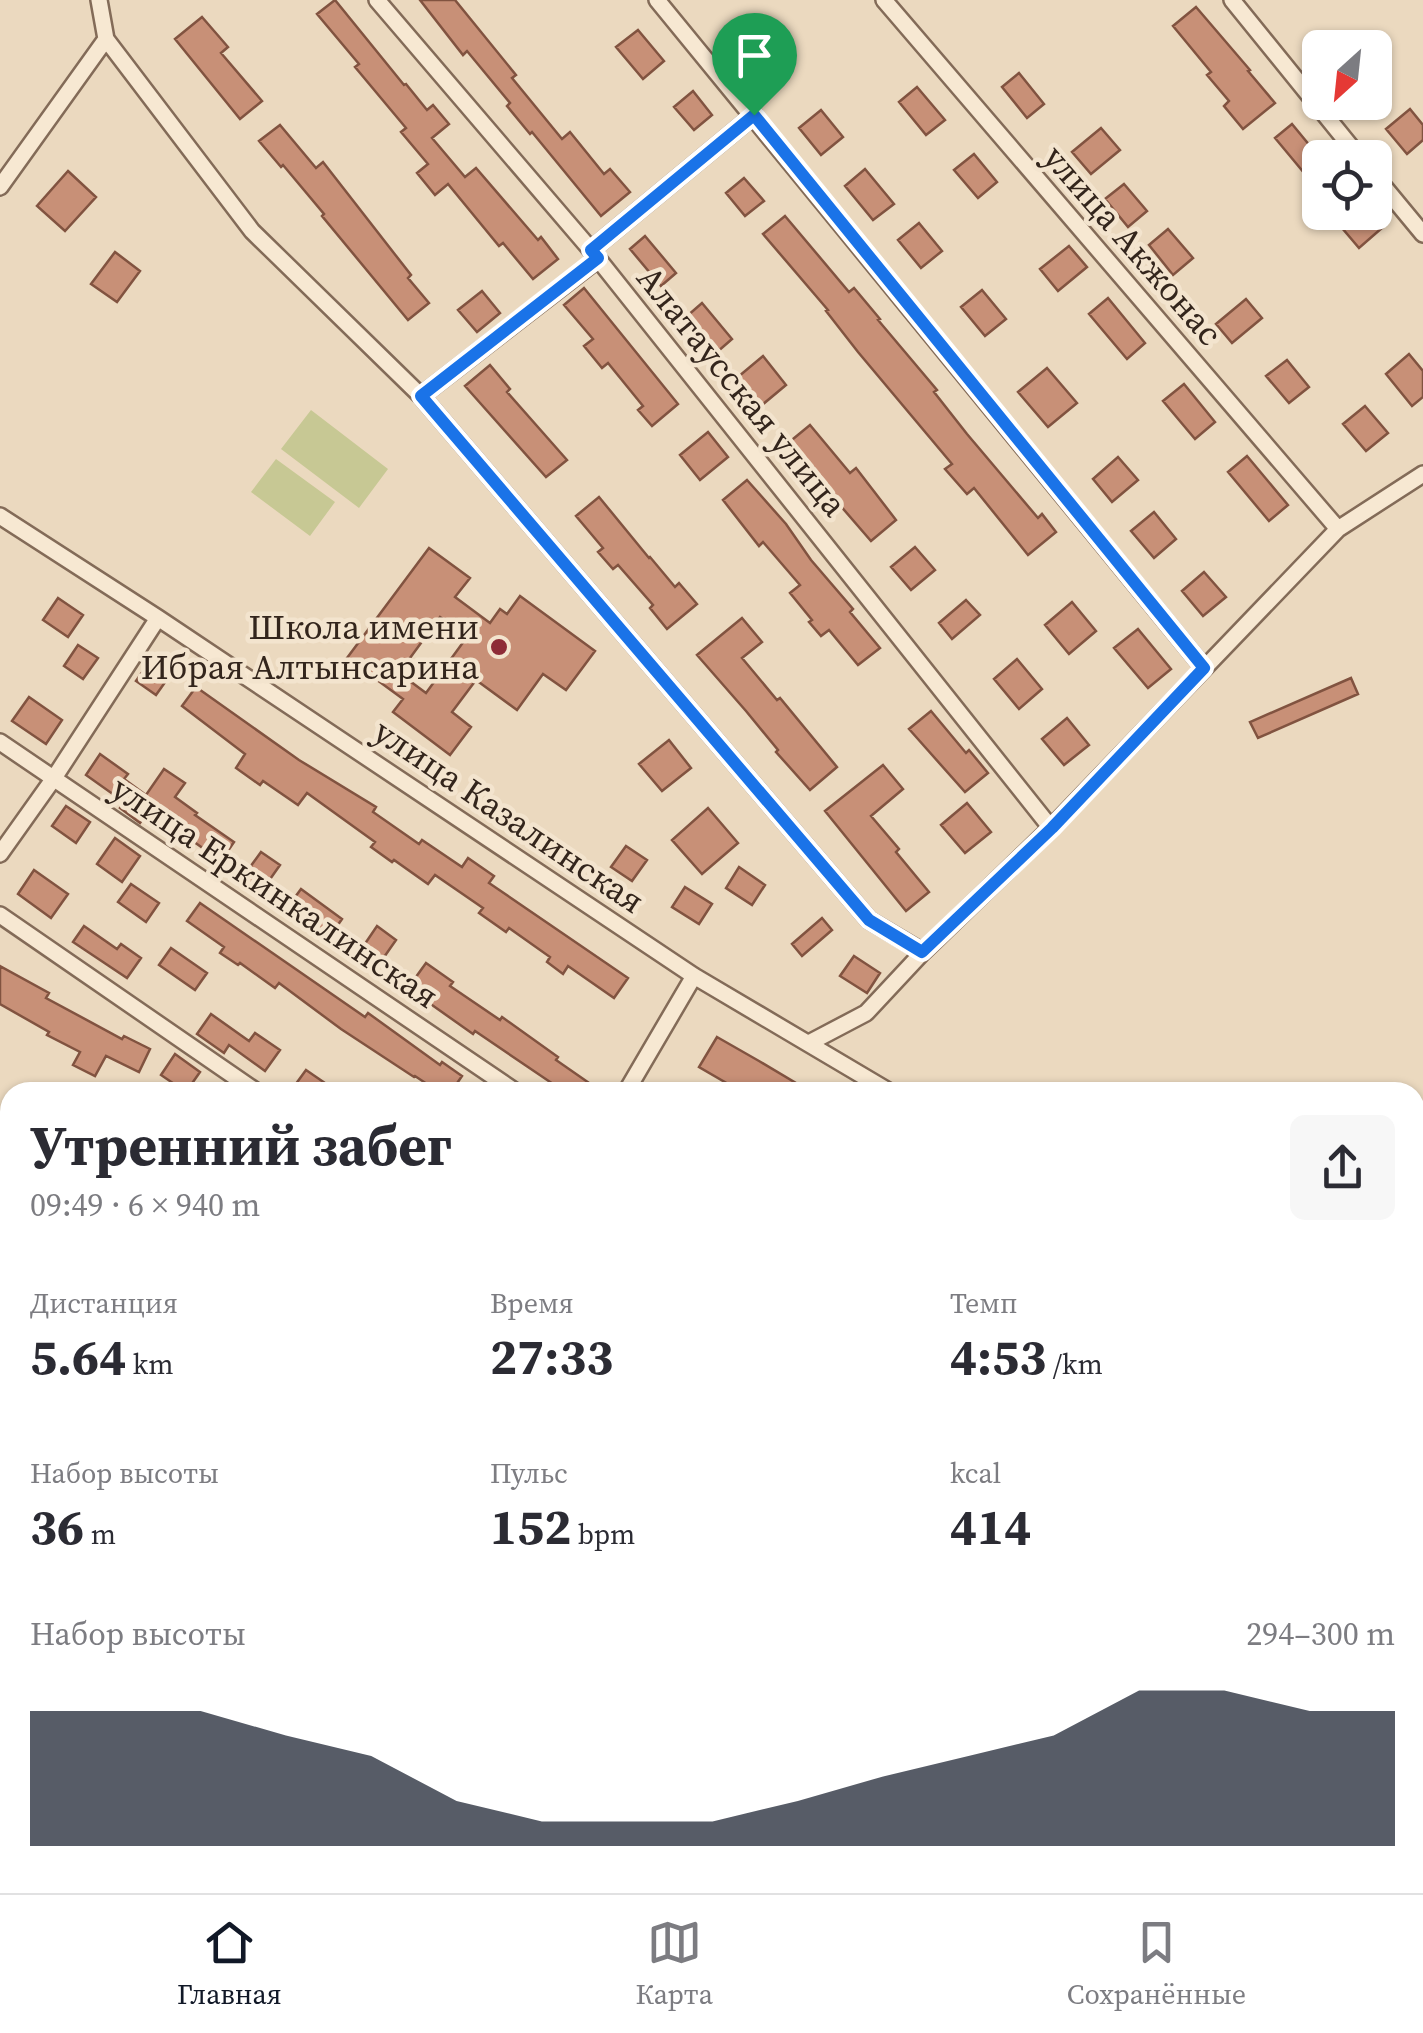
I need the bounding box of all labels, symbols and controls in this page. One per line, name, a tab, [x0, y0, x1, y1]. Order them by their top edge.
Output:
pin	[712, 13, 797, 116]
icon: arrive	[727, 28, 782, 83]
north arrow	[1302, 30, 1392, 120]
map controls	[1302, 30, 1392, 230]
street label: улица Акжонас	[1032, 134, 1234, 356]
button: locate	[1302, 140, 1392, 230]
street label: Алатаусская улица	[626, 256, 858, 527]
place label: Школа имени Ибрая Алтынсарина	[141, 603, 479, 691]
marker: Школа имени Ибрая Алтынсарина	[488, 636, 510, 658]
street label: улица Казалинская	[364, 707, 654, 925]
street label: улица Еркинкалинская	[102, 764, 448, 1020]
text: Утренний забег	[30, 1108, 452, 1183]
button: share	[1290, 1115, 1395, 1220]
text: 09:49 · 6 × 940 m	[30, 1183, 260, 1227]
text: Дистанция	[30, 1284, 178, 1322]
text: Время	[490, 1284, 574, 1322]
text: Темп	[950, 1284, 1018, 1322]
text: 5.64	[30, 1322, 126, 1391]
text: 27:33	[490, 1322, 613, 1391]
text: 4:53	[950, 1322, 1046, 1391]
text: km	[126, 1345, 173, 1383]
text: /km	[1046, 1345, 1103, 1383]
text: Набор высоты	[30, 1454, 219, 1492]
text: Пульс	[490, 1454, 568, 1492]
text: kcal	[950, 1454, 1001, 1492]
text: 36	[30, 1492, 84, 1561]
text: 152	[490, 1492, 571, 1561]
text: 414	[950, 1492, 1031, 1561]
text: m	[84, 1515, 116, 1553]
text: bpm	[571, 1515, 635, 1553]
text: Набор высоты	[30, 1612, 246, 1656]
text: 294–300 m	[1246, 1612, 1395, 1656]
tab: Главная	[177, 1915, 282, 2013]
tab: Карта	[636, 1915, 713, 2013]
tab: Сохранённые	[1067, 1915, 1246, 2013]

